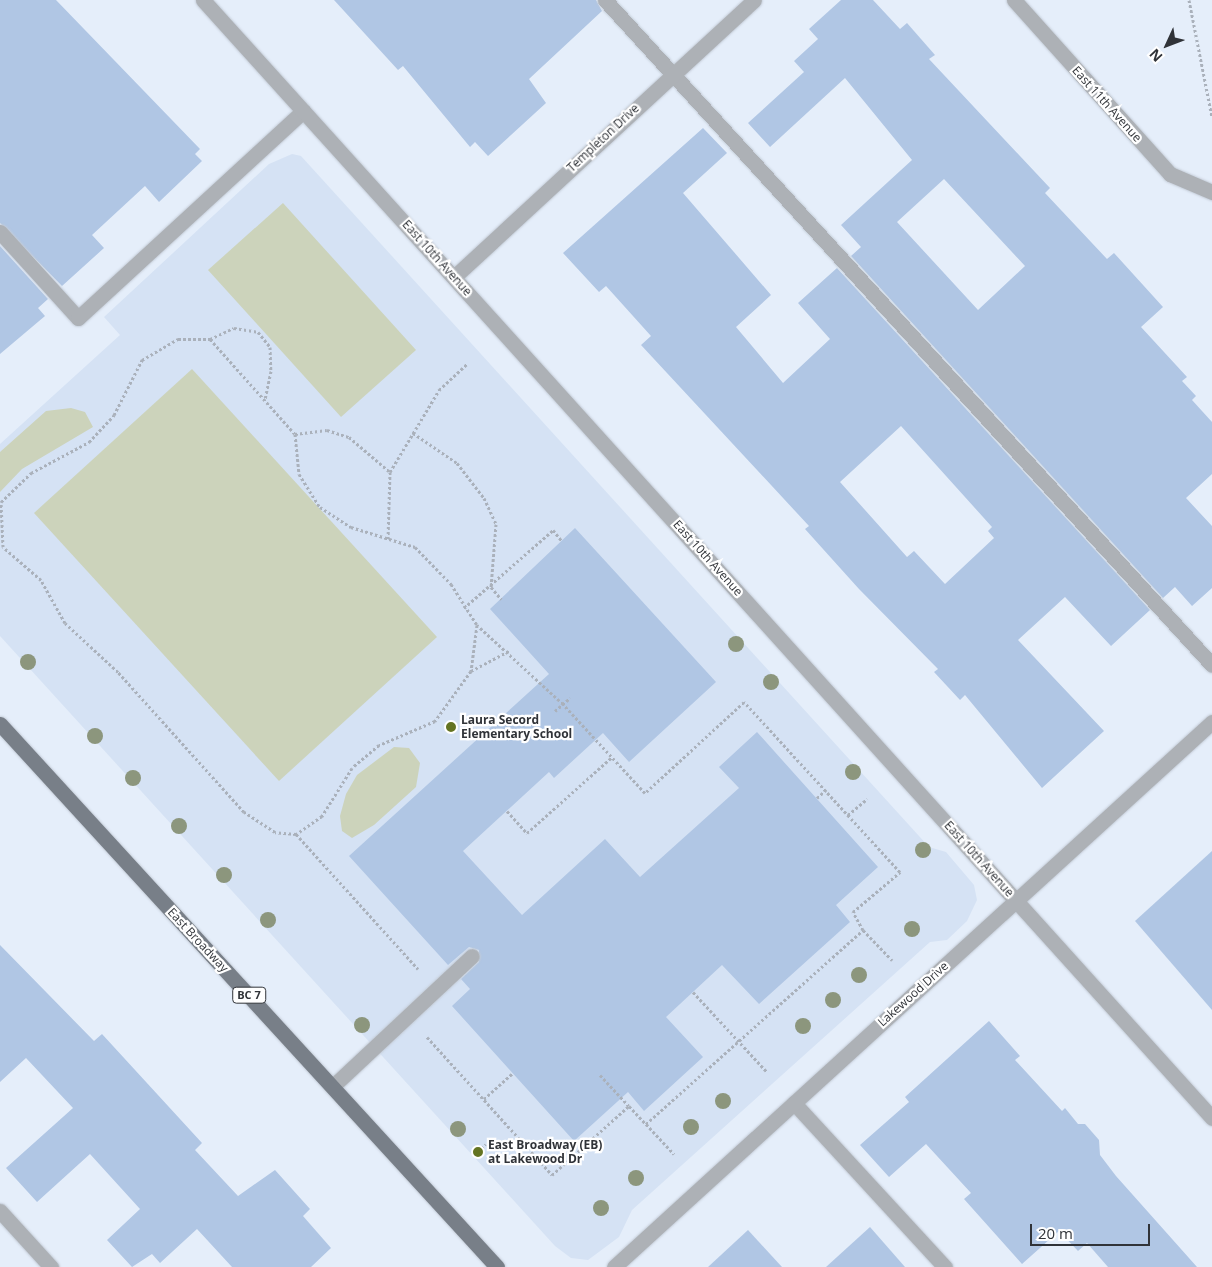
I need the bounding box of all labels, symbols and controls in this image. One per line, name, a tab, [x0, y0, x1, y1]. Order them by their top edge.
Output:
north arrow	[1142, 20, 1192, 70]
text: N	[1145, 45, 1167, 66]
street label: East 11th Avenue	[1069, 63, 1145, 145]
street label: Templeton Drive	[564, 101, 642, 175]
street label: East 10th Avenue	[399, 217, 475, 299]
street label: East 10th Avenue	[670, 517, 746, 599]
place label: Laura Secord Elementary School	[461, 713, 572, 741]
marker: Laura Secord Elementary School	[445, 721, 457, 733]
street label: East 10th Avenue	[941, 818, 1017, 900]
street label: East Broadway	[165, 905, 231, 975]
street label: Lakewood Drive	[875, 959, 951, 1029]
road number: BC 7	[232, 986, 266, 1004]
place label: East Broadway (EB) at Lakewood Dr	[488, 1138, 602, 1166]
marker: East Broadway (EB) at Lakewood Dr	[472, 1146, 484, 1158]
scale bar	[1032, 1214, 1152, 1246]
text: 20 m	[1038, 1223, 1073, 1243]

